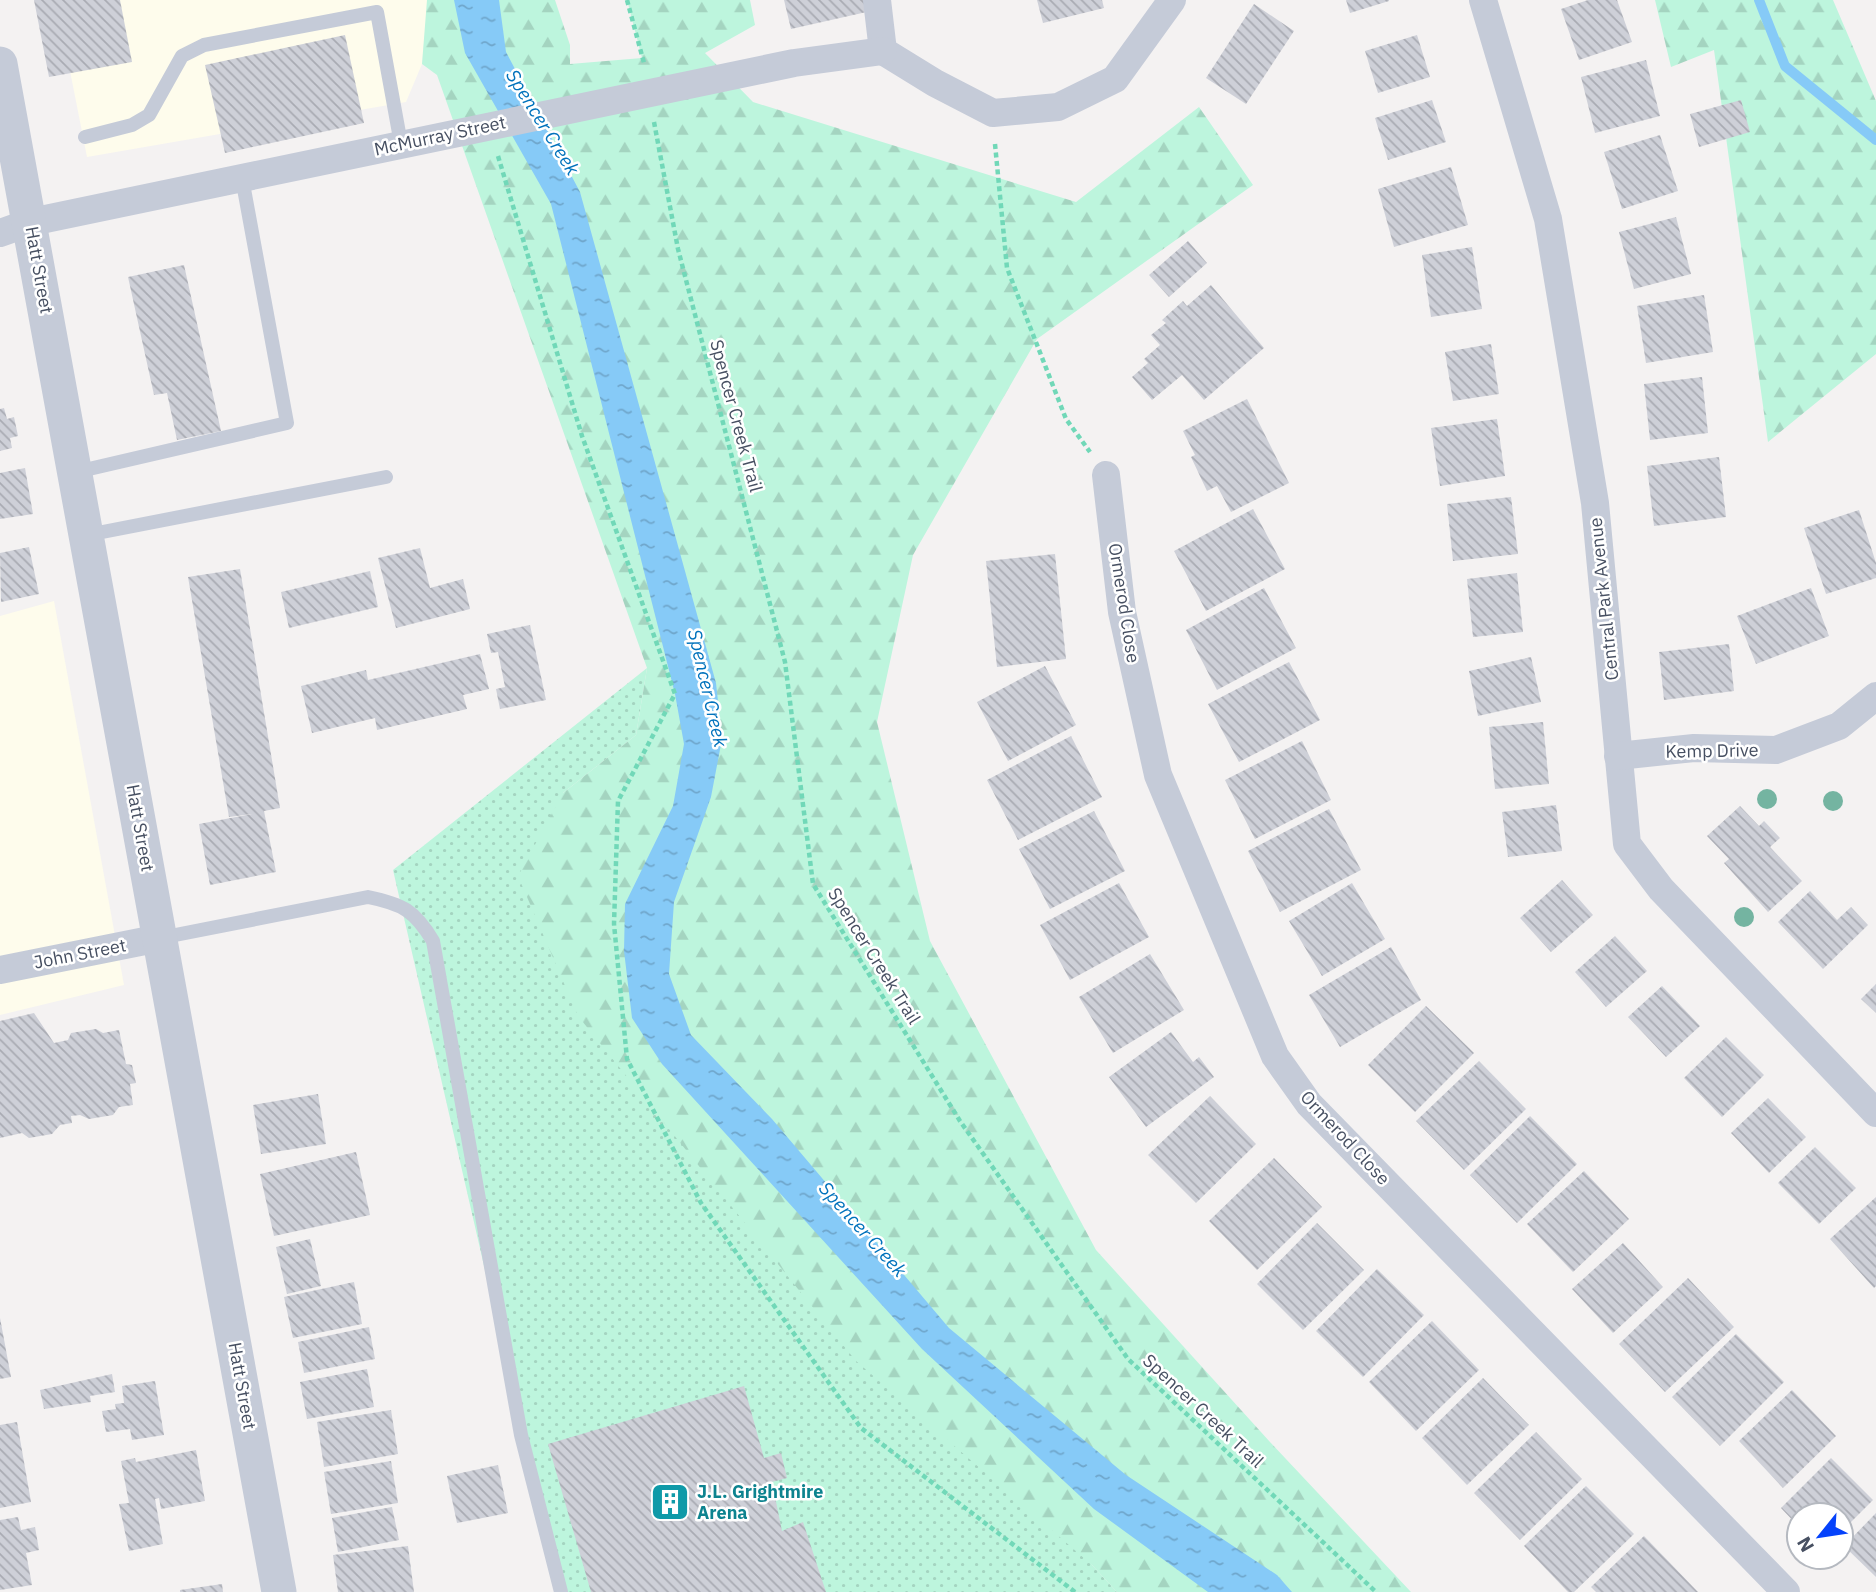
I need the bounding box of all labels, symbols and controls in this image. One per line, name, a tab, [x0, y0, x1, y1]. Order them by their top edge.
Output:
water label: Spencer Creek	[501, 65, 586, 180]
street label: McMurray Street	[372, 110, 508, 161]
street label: Hatt Street	[20, 224, 58, 315]
street label: Spencer Creek Trail	[705, 337, 768, 495]
street label: Central Park Avenue	[1583, 516, 1623, 682]
street label: Ormerod Close	[1104, 541, 1145, 665]
water label: Spencer Creek	[683, 627, 733, 750]
street label: Kemp Drive	[1665, 738, 1759, 763]
street label: Hatt Street	[121, 782, 159, 873]
street label: Spencer Creek Trail	[823, 883, 926, 1028]
street label: John Street	[32, 933, 128, 974]
street label: Ormerod Close	[1296, 1086, 1395, 1190]
water label: Spencer Creek	[814, 1176, 913, 1282]
street label: Hatt Street	[223, 1340, 261, 1431]
street label: Spencer Creek Trail	[1138, 1349, 1269, 1473]
place label: J.L. Grightmire Arena	[697, 1480, 823, 1524]
building icon: J.L. Grightmire Arena	[649, 1481, 691, 1523]
north arrow	[1785, 1501, 1855, 1571]
text: N	[1791, 1533, 1819, 1556]

